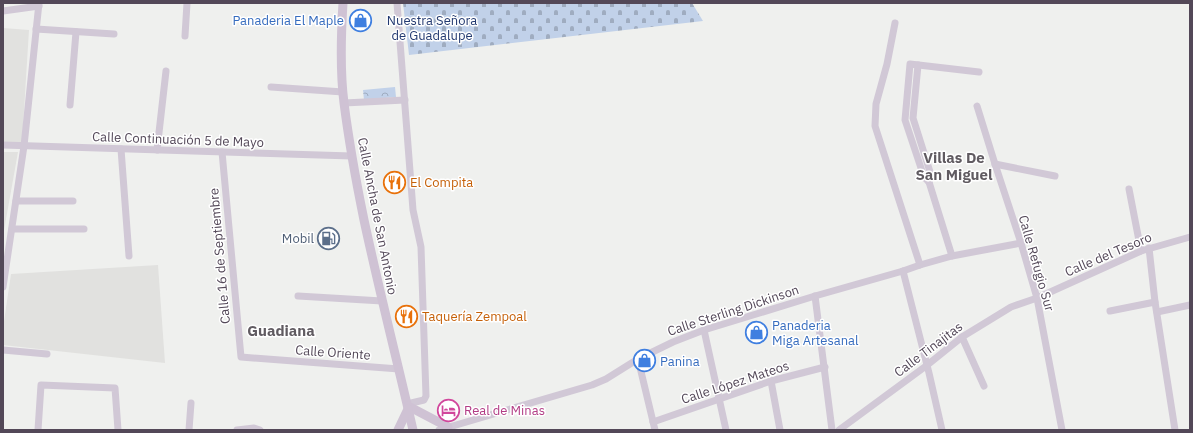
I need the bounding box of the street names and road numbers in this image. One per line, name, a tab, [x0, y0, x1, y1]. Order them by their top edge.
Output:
street label: Calle Continuación 5 de Mayo	[92, 128, 264, 151]
street label: Calle Ancha de San Antonio	[354, 136, 401, 296]
street label: Calle 16 de Septiembre	[205, 187, 234, 325]
street label: Calle Refugio Sur	[1015, 213, 1058, 313]
street label: Calle del Tesoro	[1062, 228, 1154, 280]
street label: Calle Sterling Dickinson	[665, 281, 801, 340]
street label: Calle Tinajitas	[891, 318, 966, 381]
street label: Calle Oriente	[295, 341, 371, 364]
street label: Calle López Mateos	[679, 357, 791, 408]

